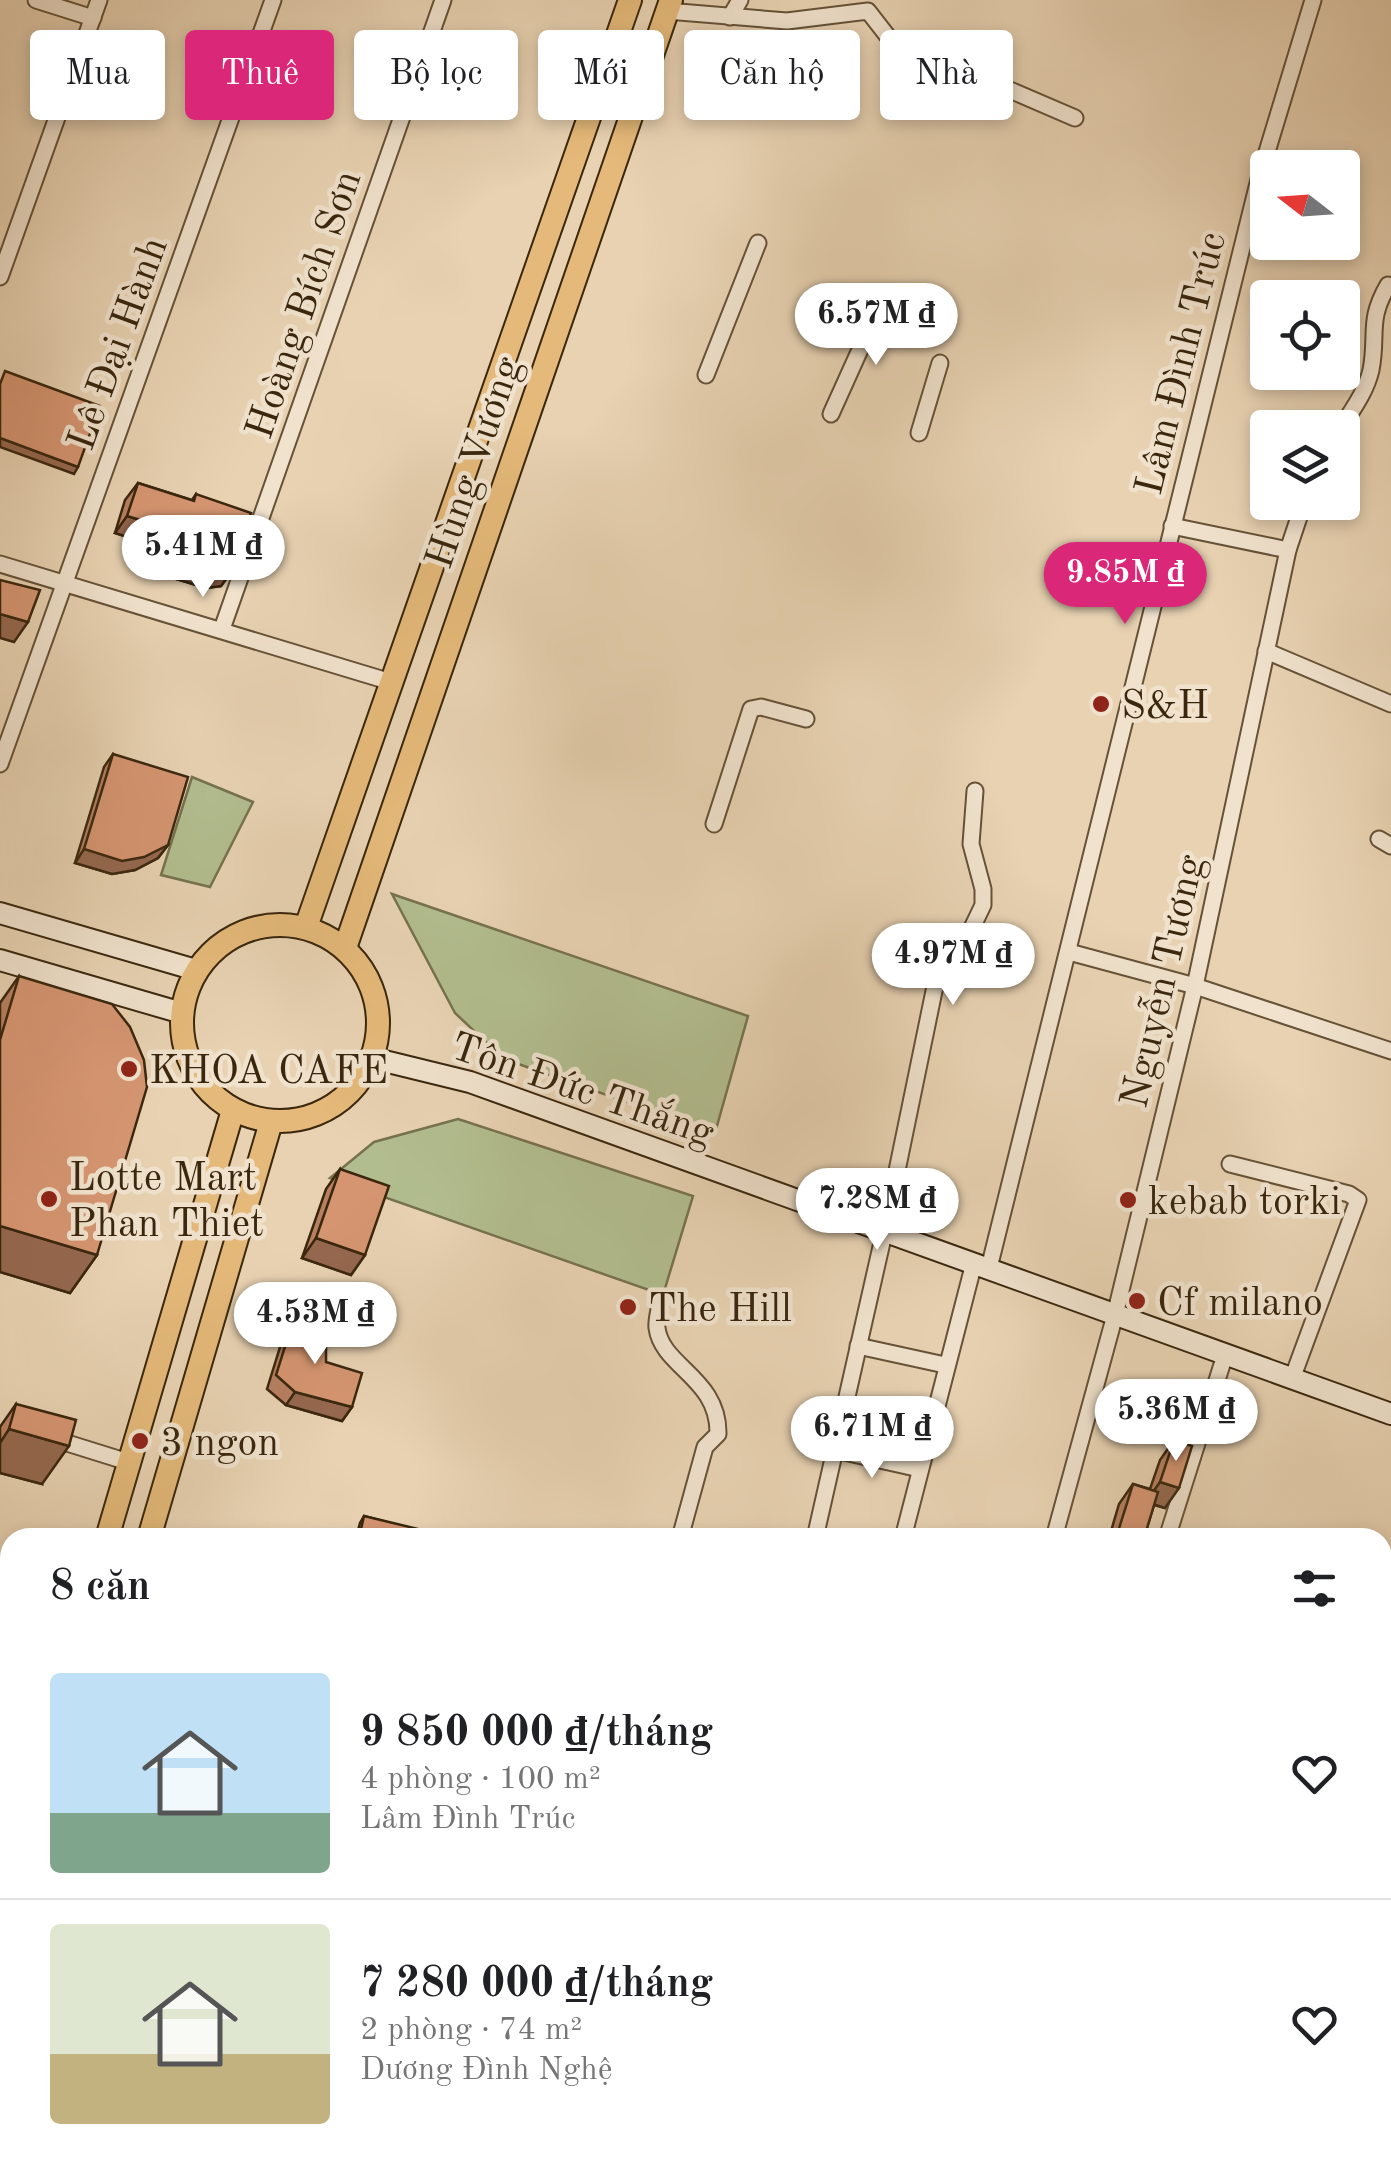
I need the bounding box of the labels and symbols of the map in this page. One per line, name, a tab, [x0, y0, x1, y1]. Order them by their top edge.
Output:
north arrow	[1250, 150, 1360, 260]
street label: Hoàng Bích Sơn	[241, 166, 370, 444]
street label: Lâm Đình Trúc	[1131, 228, 1235, 499]
street label: Lê Đại Hành	[63, 233, 177, 456]
pin: 6.57M ₫	[784, 283, 968, 368]
street label: Hùng Vương	[421, 352, 531, 574]
pin: 5.41M ₫	[111, 515, 295, 600]
pin: 9.85M ₫	[1033, 542, 1217, 627]
place label: S&H	[1121, 688, 1209, 728]
marker: S&H	[1090, 693, 1112, 715]
street label: Nguyễn Tương	[1112, 850, 1214, 1112]
pin: 4.97M ₫	[861, 923, 1045, 1008]
street label: Tôn Đức Thắng	[445, 1023, 720, 1156]
place label: KHOA CAFE	[149, 1053, 388, 1093]
marker: KHOA CAFE	[118, 1058, 140, 1080]
place label: Lotte Mart Phan Thiet	[69, 1160, 264, 1246]
pin: 7.28M ₫	[785, 1168, 969, 1253]
place label: kebab torki	[1148, 1184, 1341, 1224]
marker: Lotte Mart Phan Thiet	[38, 1188, 60, 1210]
marker: kebab torki	[1117, 1189, 1139, 1211]
pin: 4.53M ₫	[223, 1282, 407, 1367]
place label: Cf milano	[1157, 1285, 1323, 1325]
marker: Cf milano	[1126, 1290, 1148, 1312]
place label: The Hill	[648, 1291, 792, 1331]
marker: The Hill	[617, 1296, 639, 1318]
pin: 5.36M ₫	[1084, 1379, 1268, 1464]
pin: 6.71M ₫	[780, 1396, 964, 1481]
place label: 3 ngon	[160, 1425, 279, 1465]
marker: 3 ngon	[129, 1430, 151, 1452]

